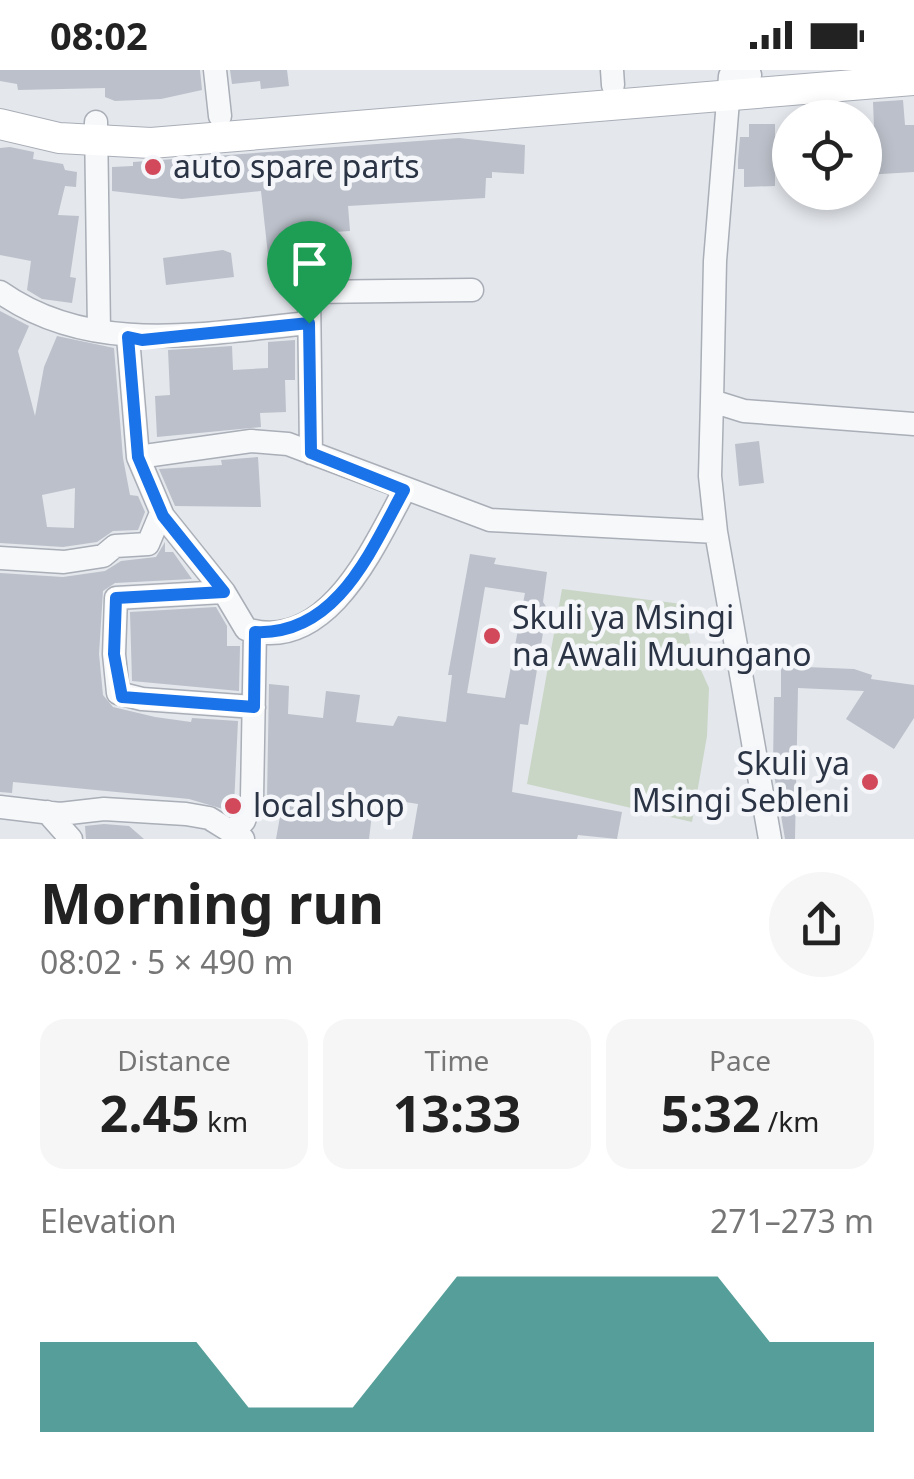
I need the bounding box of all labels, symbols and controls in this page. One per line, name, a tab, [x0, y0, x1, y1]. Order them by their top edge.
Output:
text: 08:02	[50, 9, 148, 61]
map controls	[772, 100, 882, 210]
button: locate	[772, 100, 882, 210]
place label: auto spare parts	[173, 144, 420, 187]
marker: auto spare parts	[142, 156, 164, 178]
pin	[267, 221, 352, 324]
icon: arrive	[282, 236, 337, 291]
place label: Skuli ya Msingi na Awali Muungano	[512, 595, 812, 675]
marker: Skuli ya Msingi na Awali Muungano	[481, 625, 503, 647]
place label: Skuli ya Msingi Sebleni	[632, 741, 850, 821]
marker: Skuli ya Msingi Sebleni	[859, 771, 881, 793]
place label: local shop	[253, 783, 405, 826]
marker: local shop	[222, 795, 244, 817]
text: Morning run	[40, 865, 384, 940]
button: share	[769, 872, 874, 977]
text: 08:02 · 5 × 490 m	[40, 940, 293, 983]
text: Distance	[117, 1041, 231, 1079]
text: Time	[425, 1041, 489, 1079]
text: Pace	[709, 1041, 771, 1079]
text: 2.45	[100, 1079, 200, 1147]
text: 13:33	[393, 1079, 521, 1147]
text: 5:32	[661, 1079, 761, 1147]
text: km	[200, 1102, 248, 1140]
text: /km	[761, 1102, 819, 1140]
text: Elevation	[40, 1199, 177, 1242]
text: 271–273 m	[710, 1199, 874, 1242]

